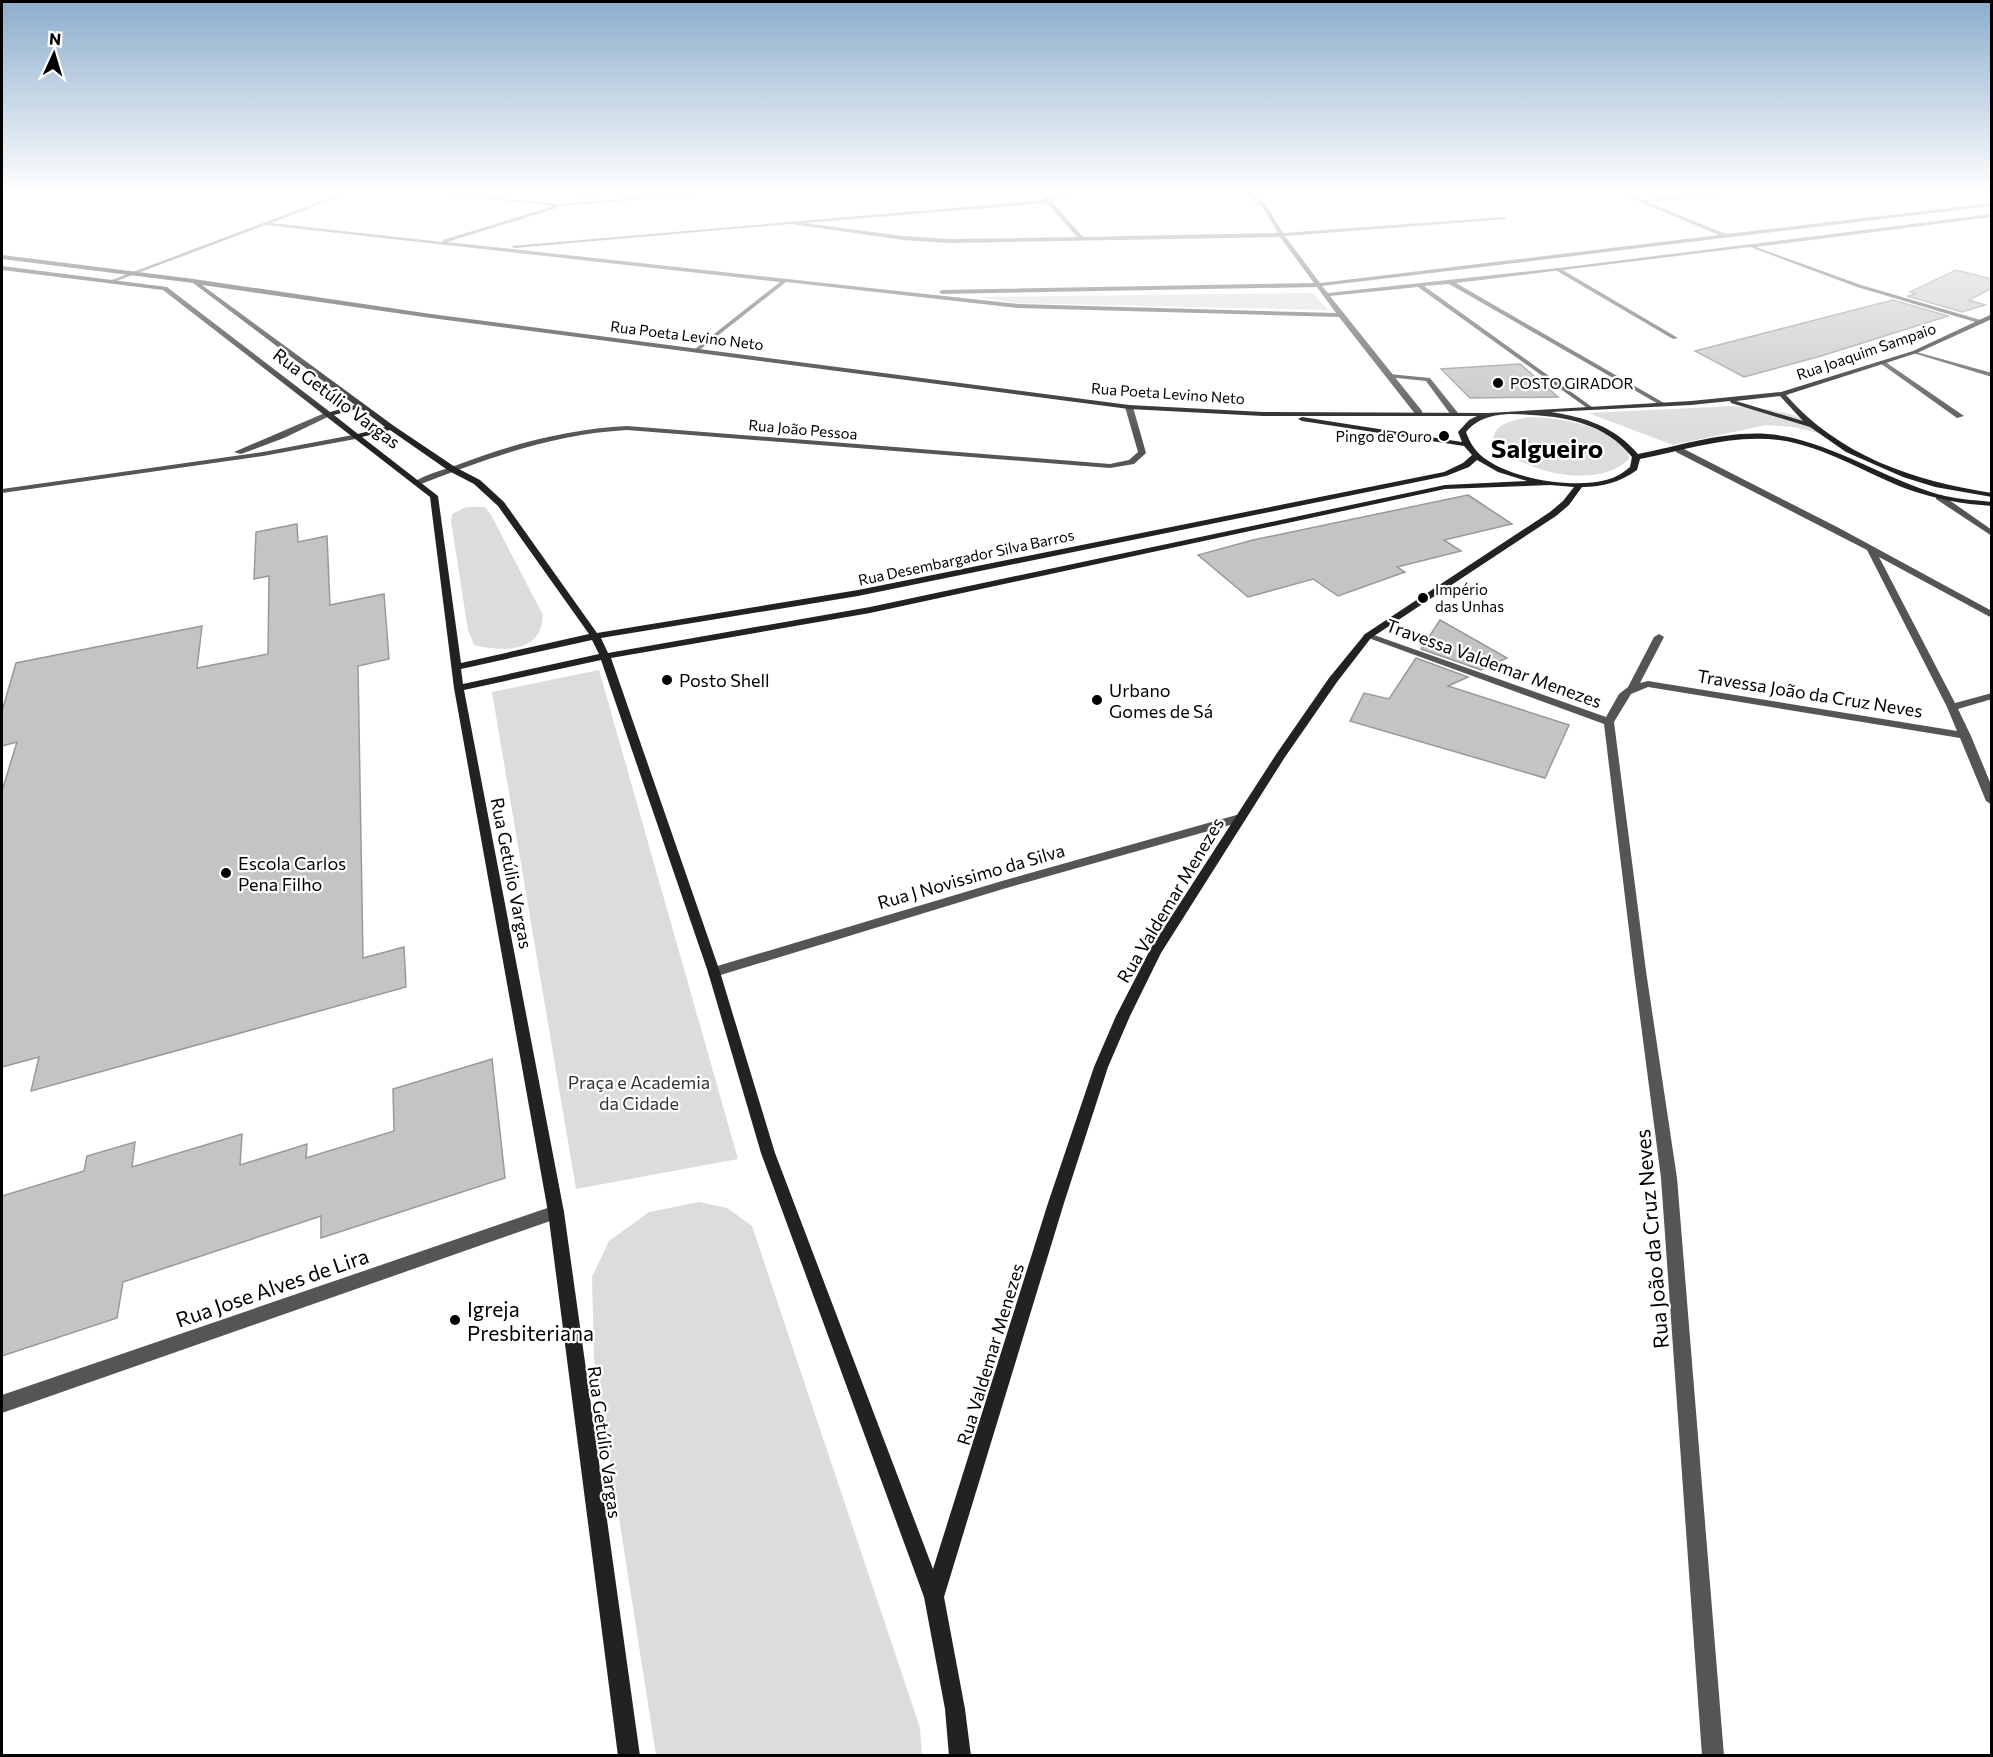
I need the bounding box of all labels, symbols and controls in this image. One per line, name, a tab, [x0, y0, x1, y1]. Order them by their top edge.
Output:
north arrow	[24, 24, 84, 84]
text: N	[48, 29, 62, 48]
street label: Rua Poeta Levino Neto	[609, 317, 765, 353]
street label: Rua Joaquim Sampaio	[1794, 319, 1938, 383]
street label: Rua Getúlio Vargas	[269, 343, 405, 453]
place label: POSTO GIRADOR	[1510, 374, 1633, 392]
marker: POSTO GIRADOR	[1491, 376, 1505, 390]
street label: Rua Poeta Levino Neto	[1090, 379, 1246, 407]
street label: Rua João Pessoa	[748, 415, 858, 443]
place label: Pingo de Ouro	[1336, 427, 1432, 445]
marker: Pingo de Ouro	[1437, 429, 1451, 443]
district label: Salgueiro	[1491, 432, 1603, 463]
street label: Rua Desembargador Silva Barros	[856, 525, 1076, 589]
place label: Império das Unhas	[1435, 580, 1504, 615]
marker: Império das Unhas	[1416, 591, 1430, 605]
street label: Travessa Valdemar Menezes	[1383, 614, 1605, 712]
street label: Travessa João da Cruz Neves	[1696, 664, 1924, 722]
place label: Posto Shell	[679, 669, 770, 691]
marker: Posto Shell	[660, 673, 674, 687]
place label: Urbano Gomes de Sá	[1109, 679, 1213, 722]
marker: Urbano Gomes de Sá	[1090, 693, 1104, 707]
street label: Rua Getúlio Vargas	[487, 796, 537, 950]
street label: Rua Valdemar Menezes	[1112, 813, 1228, 987]
street label: Rua J Novissimo da Silva	[875, 839, 1067, 913]
place label: Escola Carlos Pena Filho	[238, 852, 346, 895]
marker: Escola Carlos Pena Filho	[219, 866, 233, 880]
park label: Praça e Academia da Cidade	[568, 1071, 710, 1114]
street label: Rua João da Cruz Neves	[1629, 1128, 1673, 1350]
street label: Rua Jose Alves de Lira	[172, 1242, 372, 1332]
street label: Rua Valdemar Menezes	[952, 1260, 1028, 1448]
place label: Igreja Presbiteriana	[467, 1296, 594, 1345]
marker: Igreja Presbiteriana	[448, 1313, 462, 1327]
street label: Rua Getúlio Vargas	[583, 1364, 627, 1520]

